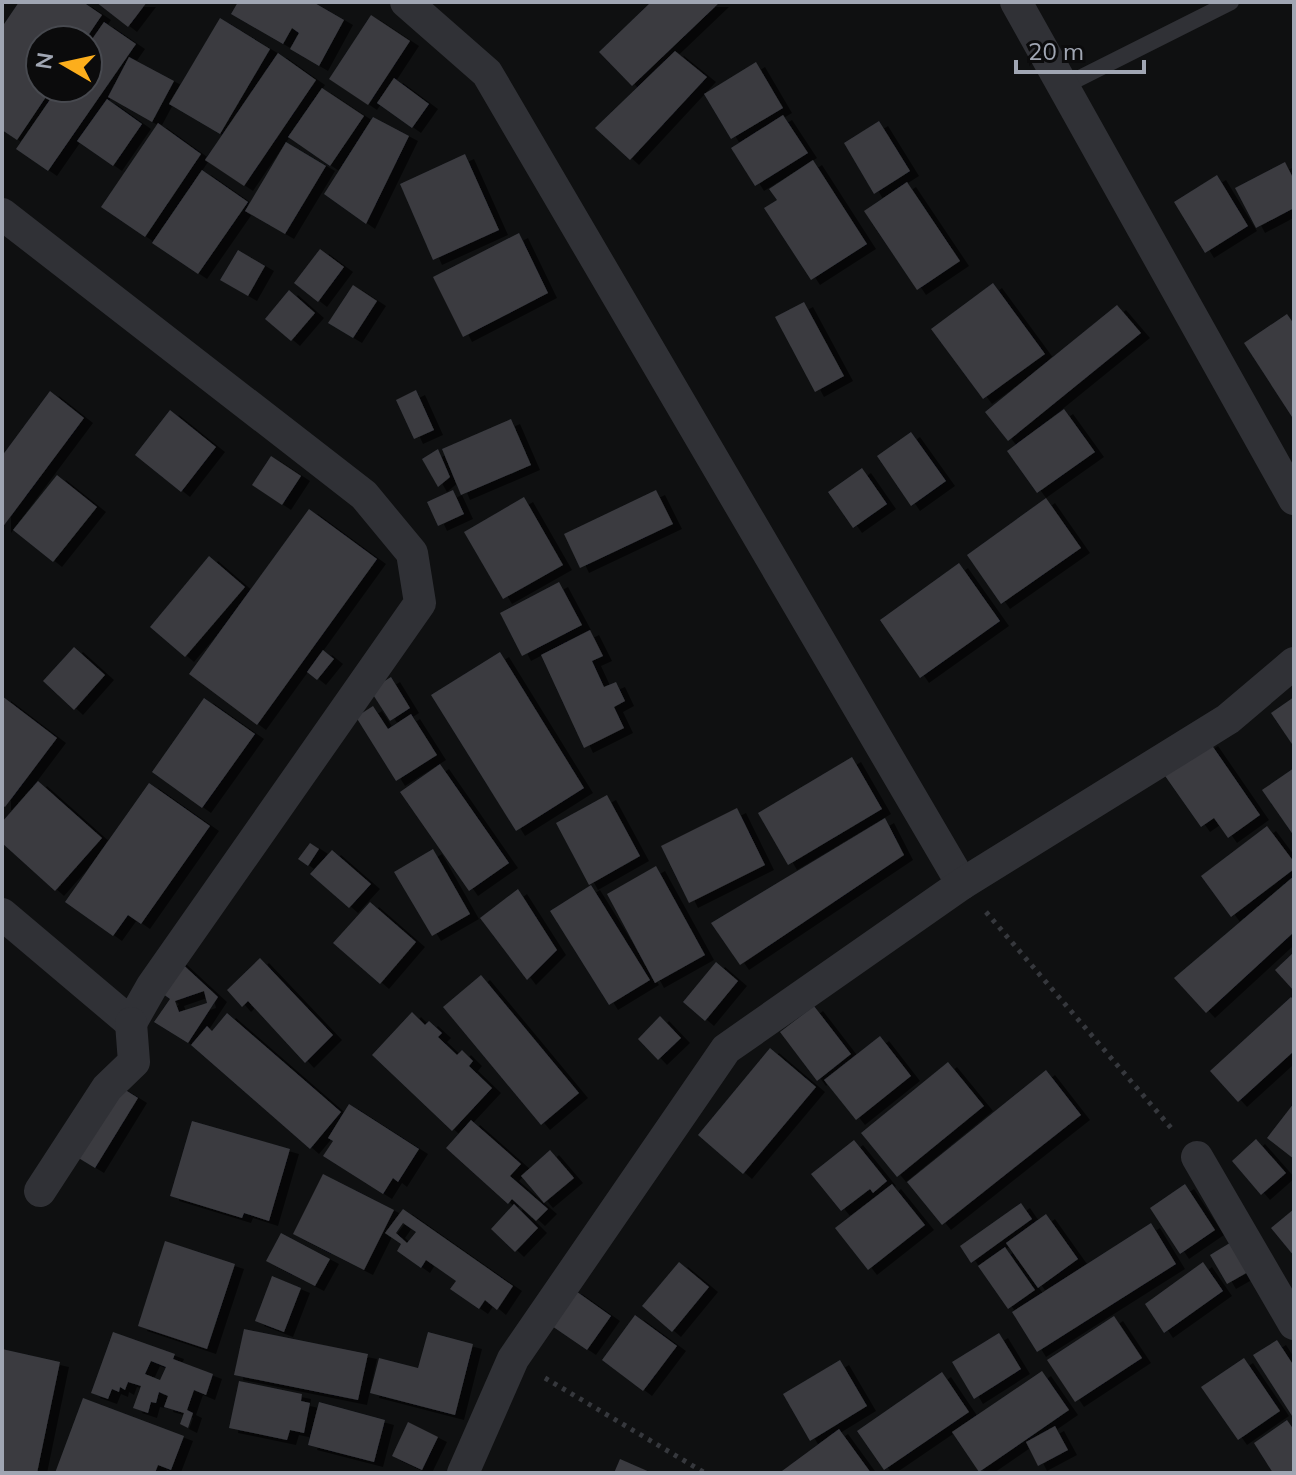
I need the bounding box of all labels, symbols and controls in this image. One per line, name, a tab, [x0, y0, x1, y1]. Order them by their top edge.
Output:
north arrow	[24, 24, 104, 104]
scale bar	[1016, 24, 1144, 74]
text: 20 m	[1028, 36, 1084, 66]
text: N	[29, 50, 59, 71]

